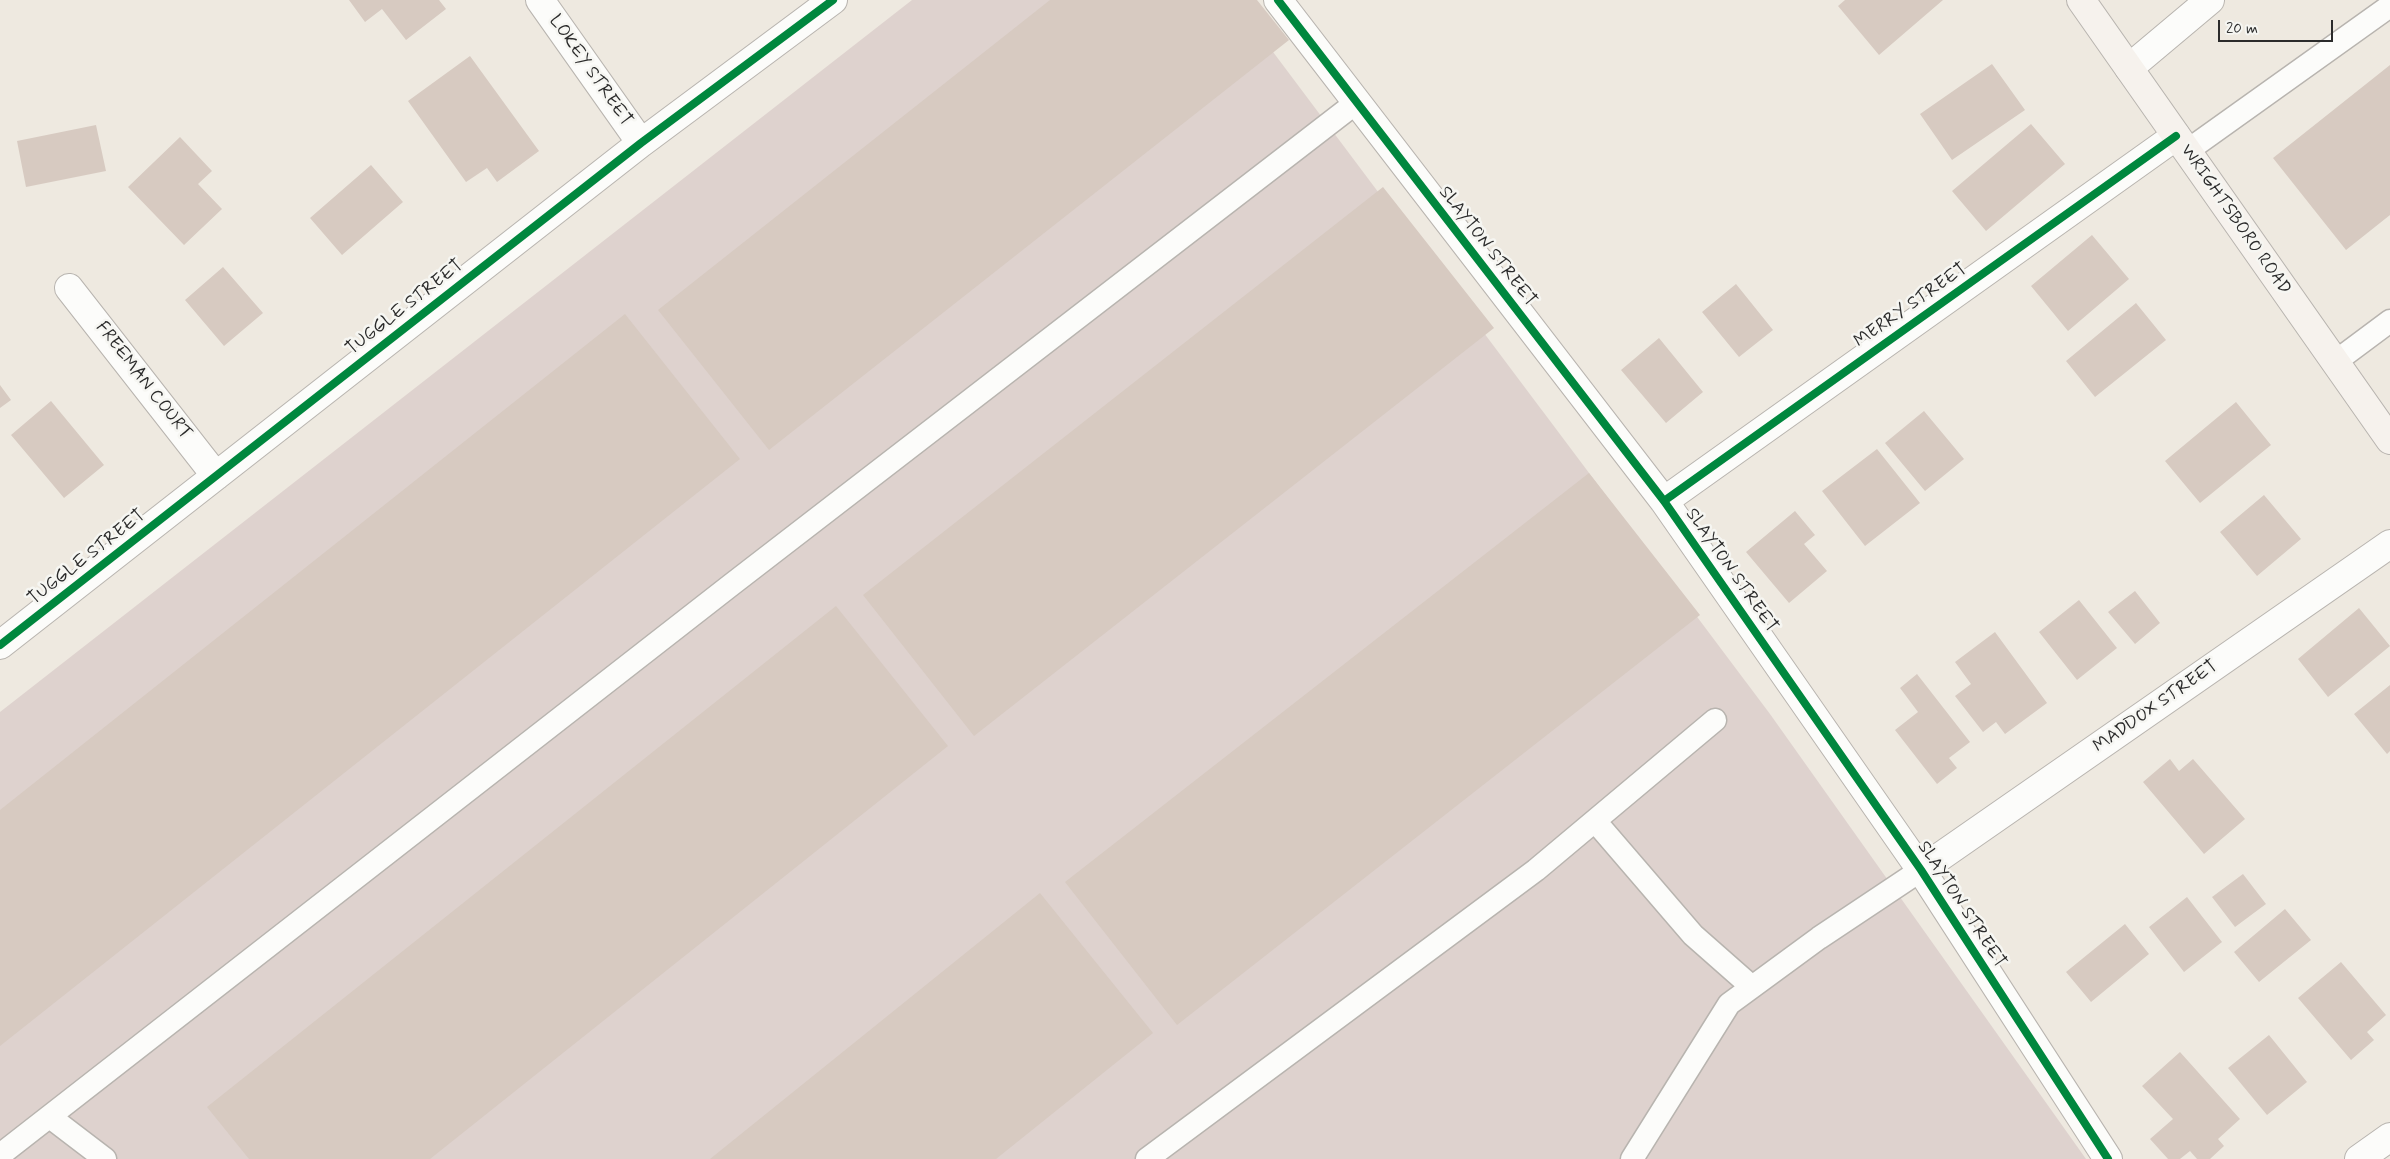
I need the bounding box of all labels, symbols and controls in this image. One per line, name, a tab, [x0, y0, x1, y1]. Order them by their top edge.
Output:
scale bar	[2220, 10, 2335, 42]
street label: LOKEY STREET	[544, 11, 636, 131]
text: 20 m	[2226, 19, 2258, 39]
street label: WRIGHTSBORO ROAD	[2175, 141, 2295, 299]
street label: SLAYTON STREET	[1433, 182, 1541, 312]
street label: TUGGLE STREET	[342, 255, 468, 361]
street label: MERRY STREET	[1850, 259, 1972, 353]
street label: FREEMAN COURT	[90, 318, 196, 444]
street label: TUGGLE STREET	[24, 505, 150, 611]
street label: SLAYTON STREET	[1680, 505, 1782, 637]
street label: MADDOX STREET	[2090, 656, 2222, 758]
street label: SLAYTON STREET	[1912, 837, 2010, 973]

